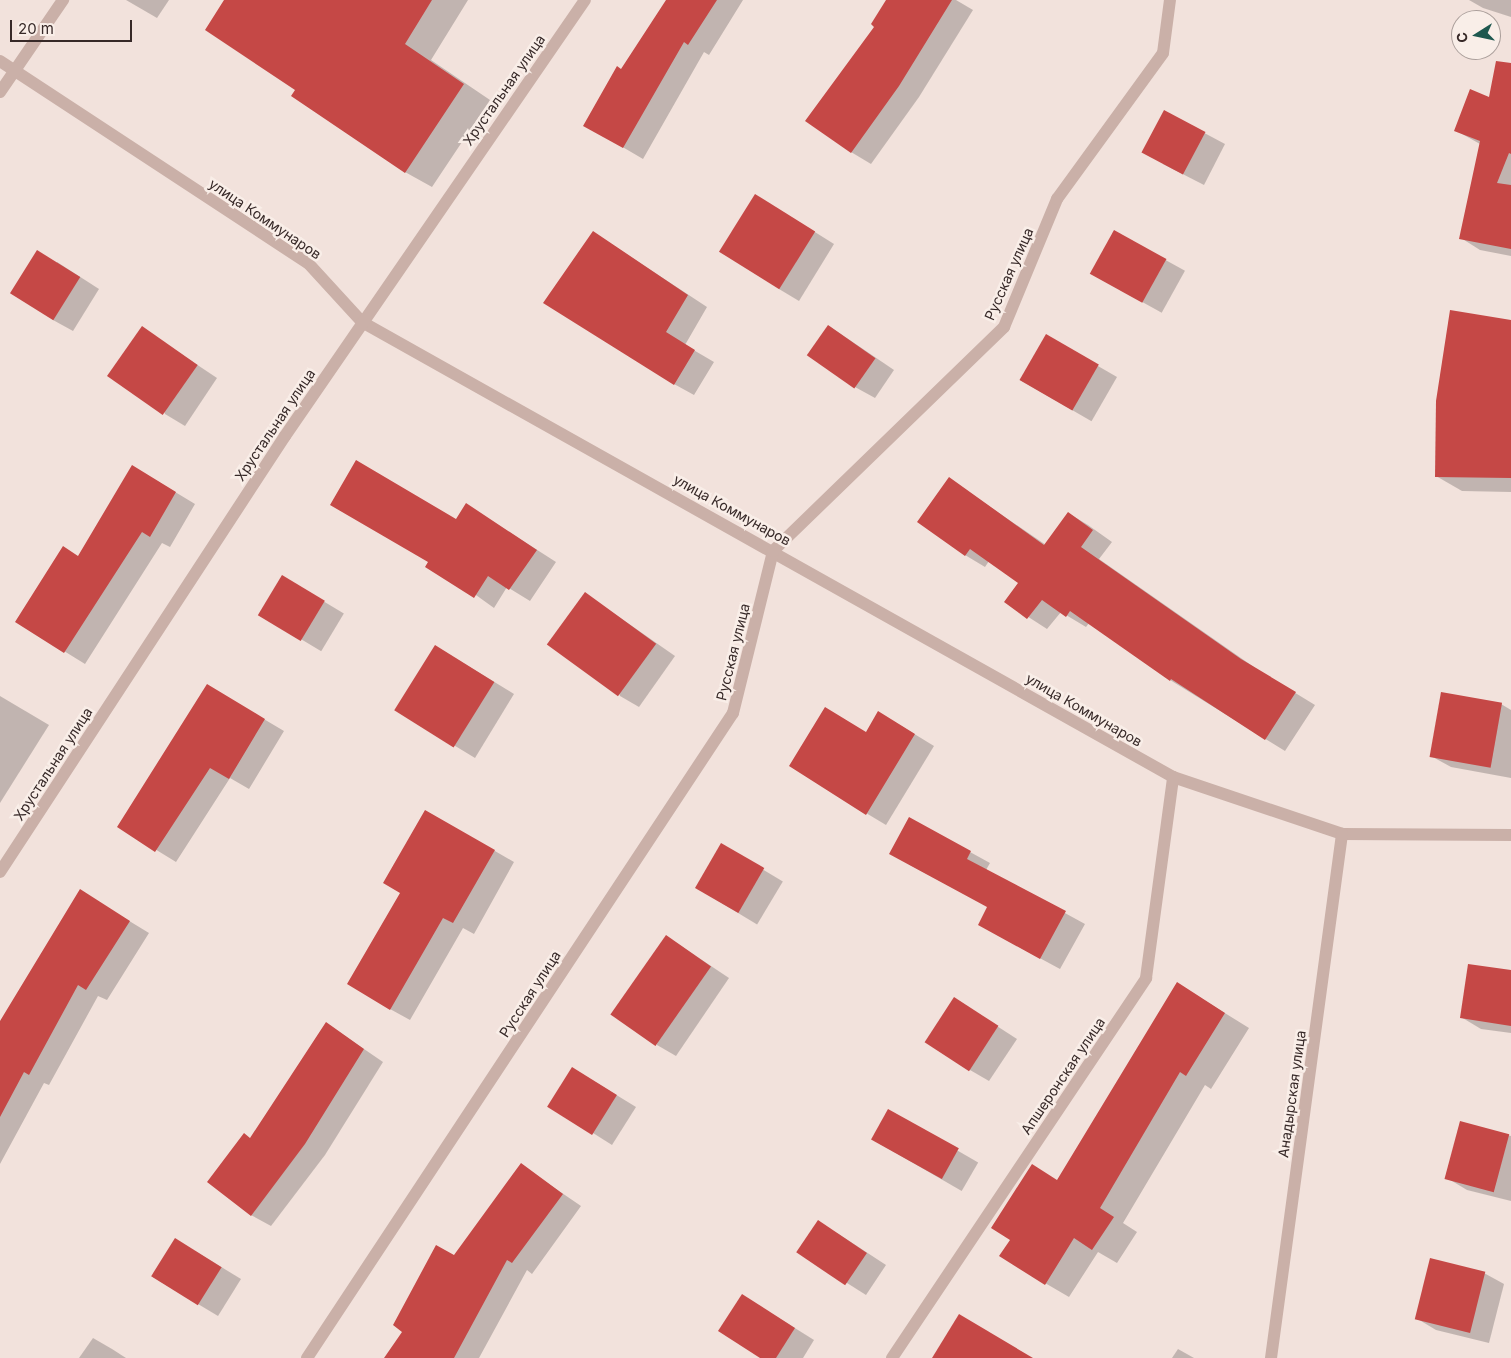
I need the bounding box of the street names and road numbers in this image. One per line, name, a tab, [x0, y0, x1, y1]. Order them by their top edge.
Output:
street label: Хрустальная улица	[459, 31, 549, 149]
street label: улица Коммунаров	[206, 175, 324, 263]
street label: Русская улица	[981, 225, 1037, 323]
street label: Хрустальная улица	[231, 366, 319, 484]
street label: улица Коммунаров	[670, 471, 794, 549]
street label: Русская улица	[713, 602, 753, 702]
street label: улица Коммунаров	[1023, 670, 1145, 750]
street label: Хрустальная улица	[10, 704, 96, 824]
street label: Русская улица	[496, 948, 564, 1040]
street label: Апшеронская улица	[1018, 1014, 1108, 1138]
street label: Анадырская улица	[1275, 1029, 1309, 1159]

